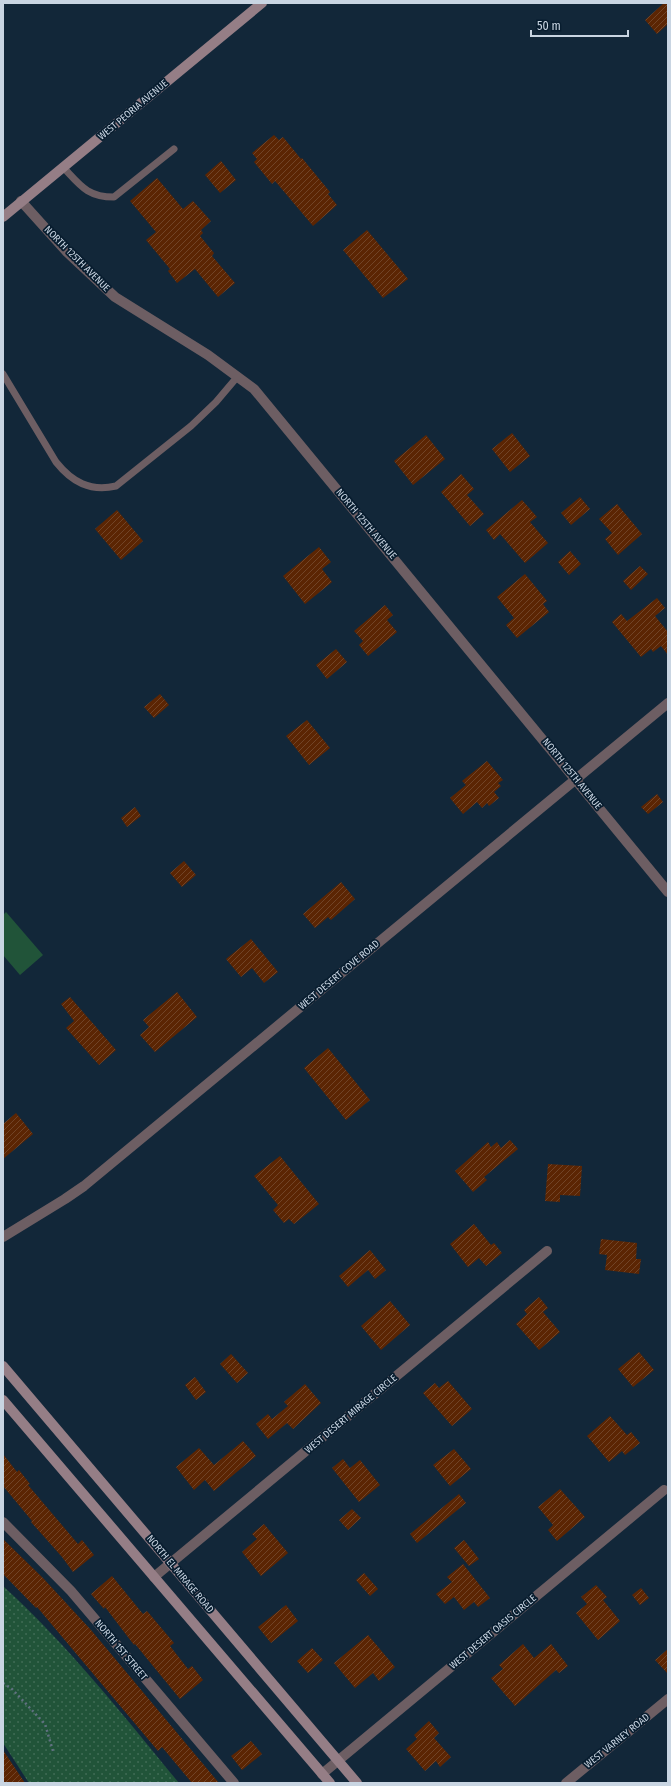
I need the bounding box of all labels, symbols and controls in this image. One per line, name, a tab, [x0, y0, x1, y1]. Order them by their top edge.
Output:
scale bar	[531, 12, 628, 38]
text: 50 m	[537, 19, 561, 33]
street label: WEST PEORIA AVENUE	[96, 77, 170, 143]
street label: NORTH 125TH AVENUE	[42, 224, 112, 294]
street label: NORTH 125TH AVENUE	[333, 487, 399, 562]
street label: NORTH 125TH AVENUE	[540, 736, 604, 812]
street label: WEST DESERT COVE ROAD	[296, 938, 382, 1012]
street label: WEST DESERT MIRAGE CIRCLE	[303, 1372, 400, 1456]
street label: NORTH EL MIRAGE ROAD	[144, 1533, 216, 1615]
street label: WEST DESERT OASIS CIRCLE	[447, 1592, 539, 1672]
street label: NORTH 1ST STREET	[92, 1617, 150, 1683]
street label: WEST VARNEY ROAD	[582, 1711, 652, 1771]

